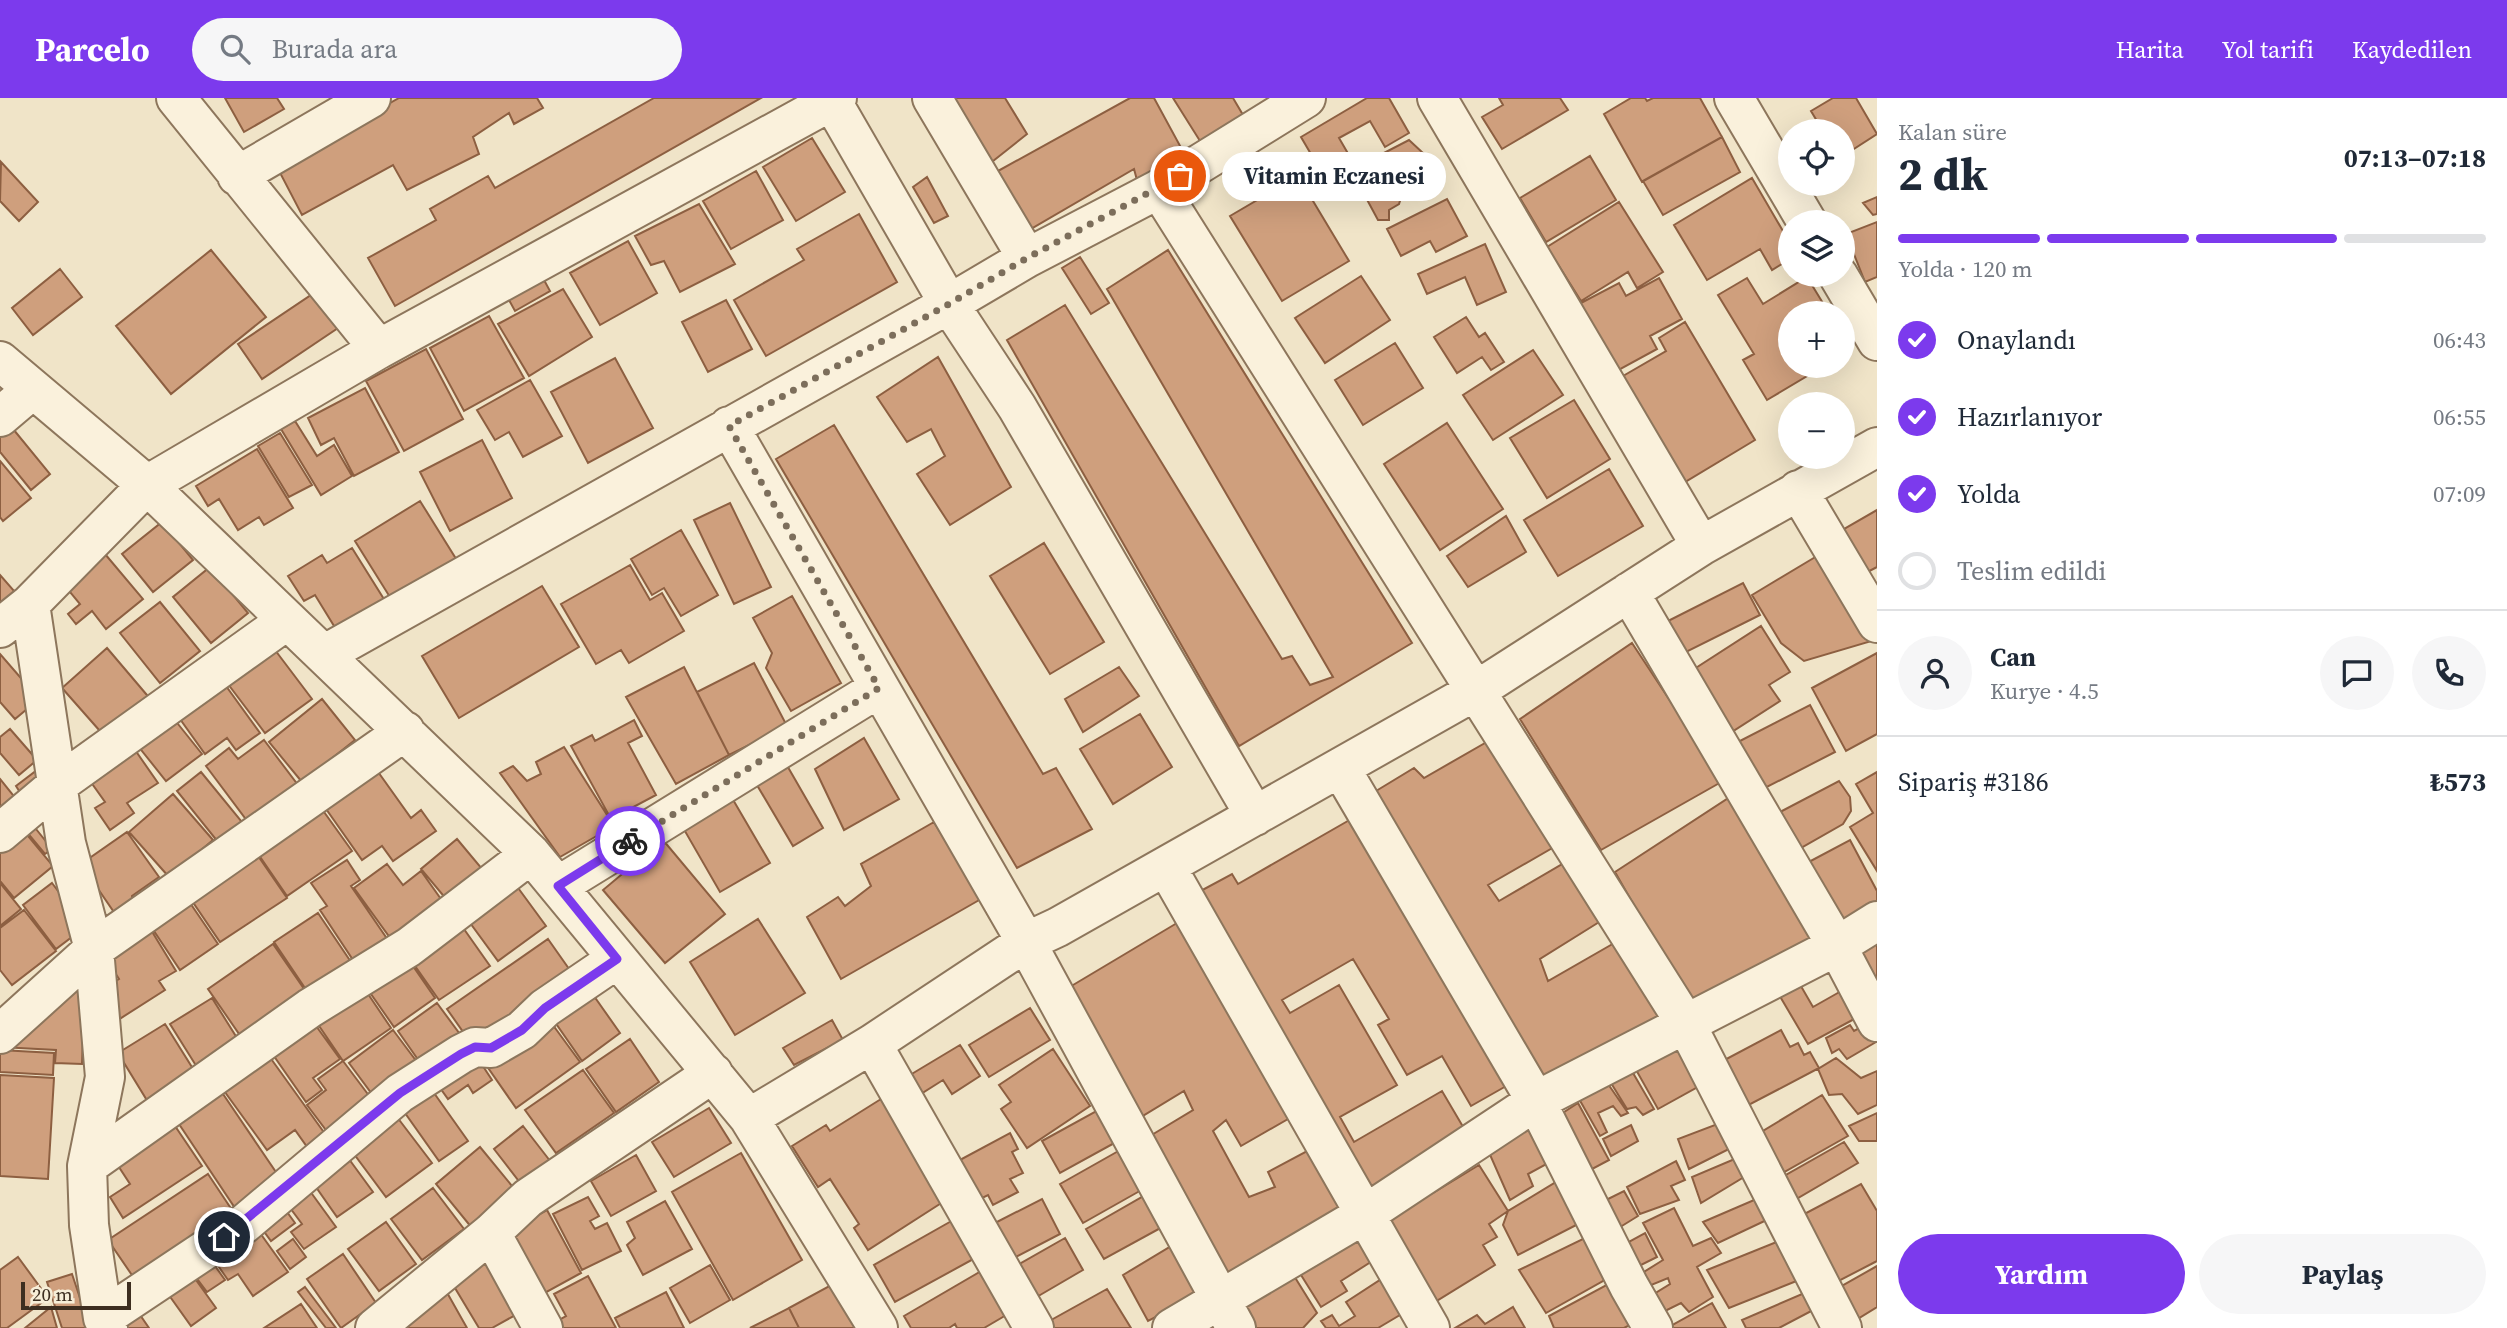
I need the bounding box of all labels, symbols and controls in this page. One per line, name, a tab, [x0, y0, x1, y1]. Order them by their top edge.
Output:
search box	[192, 18, 682, 81]
text: Parcelo	[35, 27, 150, 72]
icon: search	[216, 30, 254, 68]
text: Burada ara	[272, 31, 397, 67]
text: Harita	[2116, 33, 2184, 66]
text: Yol tarifi	[2222, 33, 2314, 66]
text: Kaydedilen	[2352, 33, 2472, 66]
text: Kalan süre	[1898, 116, 2007, 148]
map controls	[1778, 119, 1855, 469]
button: locate	[1778, 119, 1855, 196]
text: 07:13–07:18	[2344, 140, 2486, 176]
text: 2 dk	[1898, 142, 1988, 205]
pin	[1150, 146, 1210, 206]
callout: Vitamin Eczanesi	[1222, 152, 1446, 200]
icon: bag	[1161, 157, 1199, 195]
text: Vitamin Eczanesi	[1243, 160, 1425, 192]
button: layers	[1778, 210, 1855, 287]
text: Yolda · 120 m	[1898, 253, 2032, 285]
button: +	[1778, 301, 1855, 378]
icon: check	[1898, 321, 1936, 359]
text: Onaylandı	[1957, 322, 2076, 358]
text: 06:43	[2433, 324, 2486, 356]
button: −	[1778, 392, 1855, 469]
icon: check	[1898, 398, 1936, 436]
text: Hazırlanıyor	[1957, 399, 2102, 435]
text: 06:55	[2433, 401, 2486, 433]
icon: check	[1898, 475, 1936, 513]
text: Yolda	[1957, 476, 2021, 512]
text: 07:09	[2433, 478, 2486, 510]
text: Teslim edildi	[1957, 553, 2106, 589]
button: person	[1898, 636, 1972, 710]
button: chat	[2320, 636, 2394, 710]
button: phone	[2412, 636, 2486, 710]
text: Can	[1990, 639, 2036, 675]
text: Kurye · 4.5	[1990, 675, 2099, 707]
text: Sipariş #3186	[1898, 764, 2049, 800]
text: ₺573	[2430, 764, 2486, 800]
courier	[595, 806, 665, 876]
icon: bike	[611, 822, 649, 860]
pin	[194, 1207, 254, 1267]
icon: home	[205, 1218, 243, 1256]
button: Yardım	[1898, 1234, 2185, 1314]
button: Paylaş	[2199, 1234, 2486, 1314]
scale bar	[21, 1279, 131, 1311]
text: 20 m	[32, 1281, 73, 1307]

